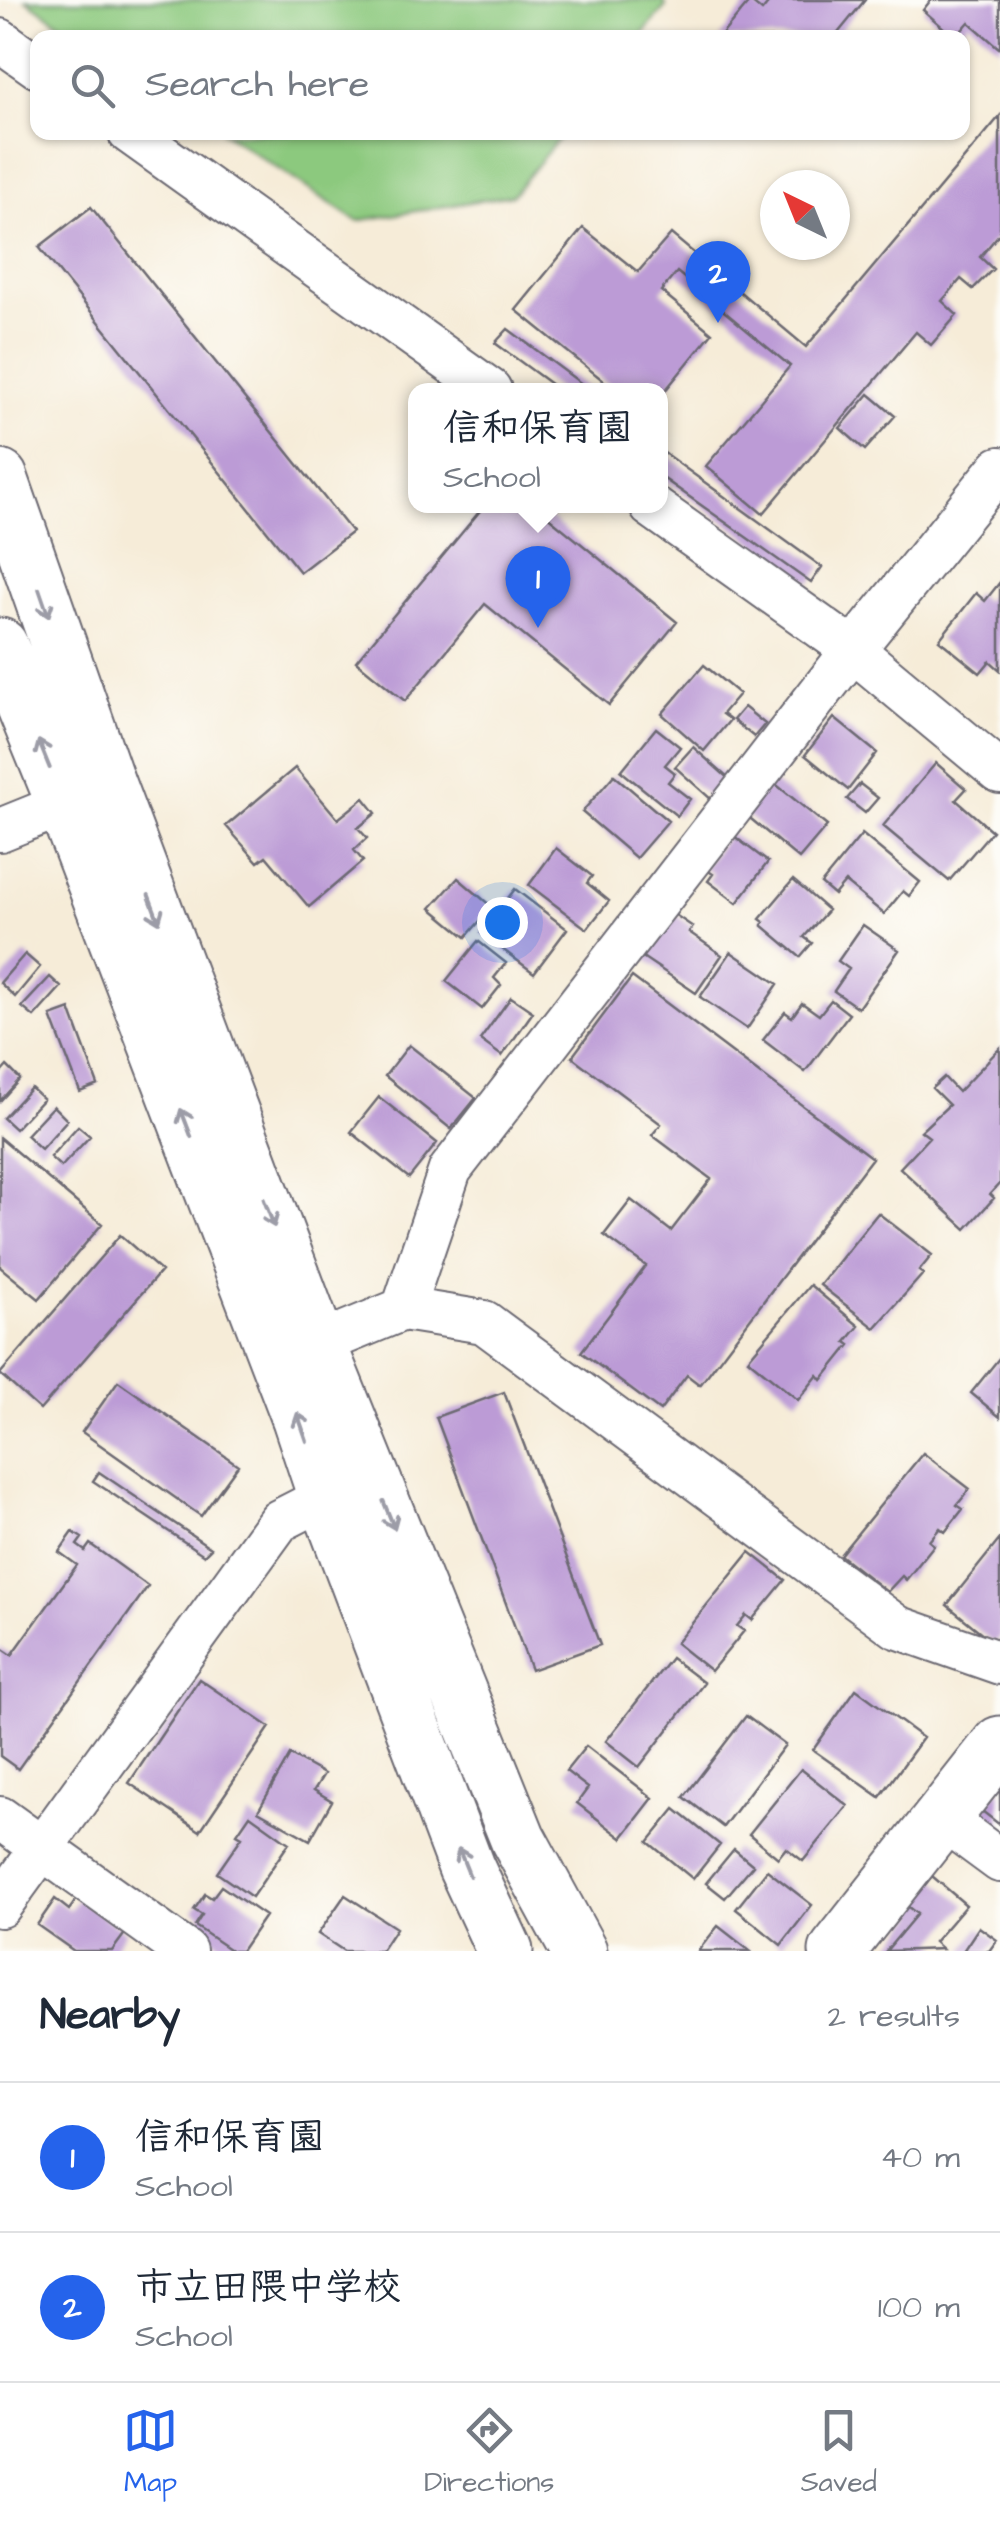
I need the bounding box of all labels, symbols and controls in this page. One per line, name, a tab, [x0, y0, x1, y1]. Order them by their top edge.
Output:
search box	[30, 30, 970, 140]
icon: search	[65, 58, 120, 113]
text: Search here	[145, 59, 369, 111]
north arrow	[760, 170, 850, 260]
pin: 2	[686, 240, 750, 323]
popup	[408, 383, 668, 513]
text: 信和保育園	[443, 403, 633, 455]
text: School	[443, 455, 541, 500]
pin: 1	[506, 546, 570, 628]
one-way arrow	[36, 587, 54, 618]
one-way arrow	[34, 740, 52, 770]
one-way arrow	[146, 893, 164, 924]
your location	[477, 897, 528, 948]
one-way arrow	[176, 1108, 194, 1139]
one-way arrow	[261, 1197, 279, 1228]
one-way arrow	[292, 1412, 310, 1443]
one-way arrow	[381, 1499, 399, 1530]
one-way arrow	[454, 1848, 472, 1878]
text: Nearby	[40, 1987, 180, 2045]
text: 2 results	[828, 1994, 960, 2039]
text: 信和保育園	[135, 2112, 325, 2164]
text: 1	[70, 2135, 75, 2180]
text: 40 m	[880, 2135, 960, 2180]
text: School	[135, 2164, 233, 2209]
text: 市立田隈中学校	[135, 2262, 401, 2314]
text: 2	[63, 2285, 82, 2330]
text: 100 m	[878, 2285, 960, 2330]
text: School	[135, 2314, 233, 2359]
tab: Map	[123, 2403, 178, 2502]
tab: Directions	[424, 2403, 554, 2502]
tab: Saved	[801, 2403, 877, 2502]

